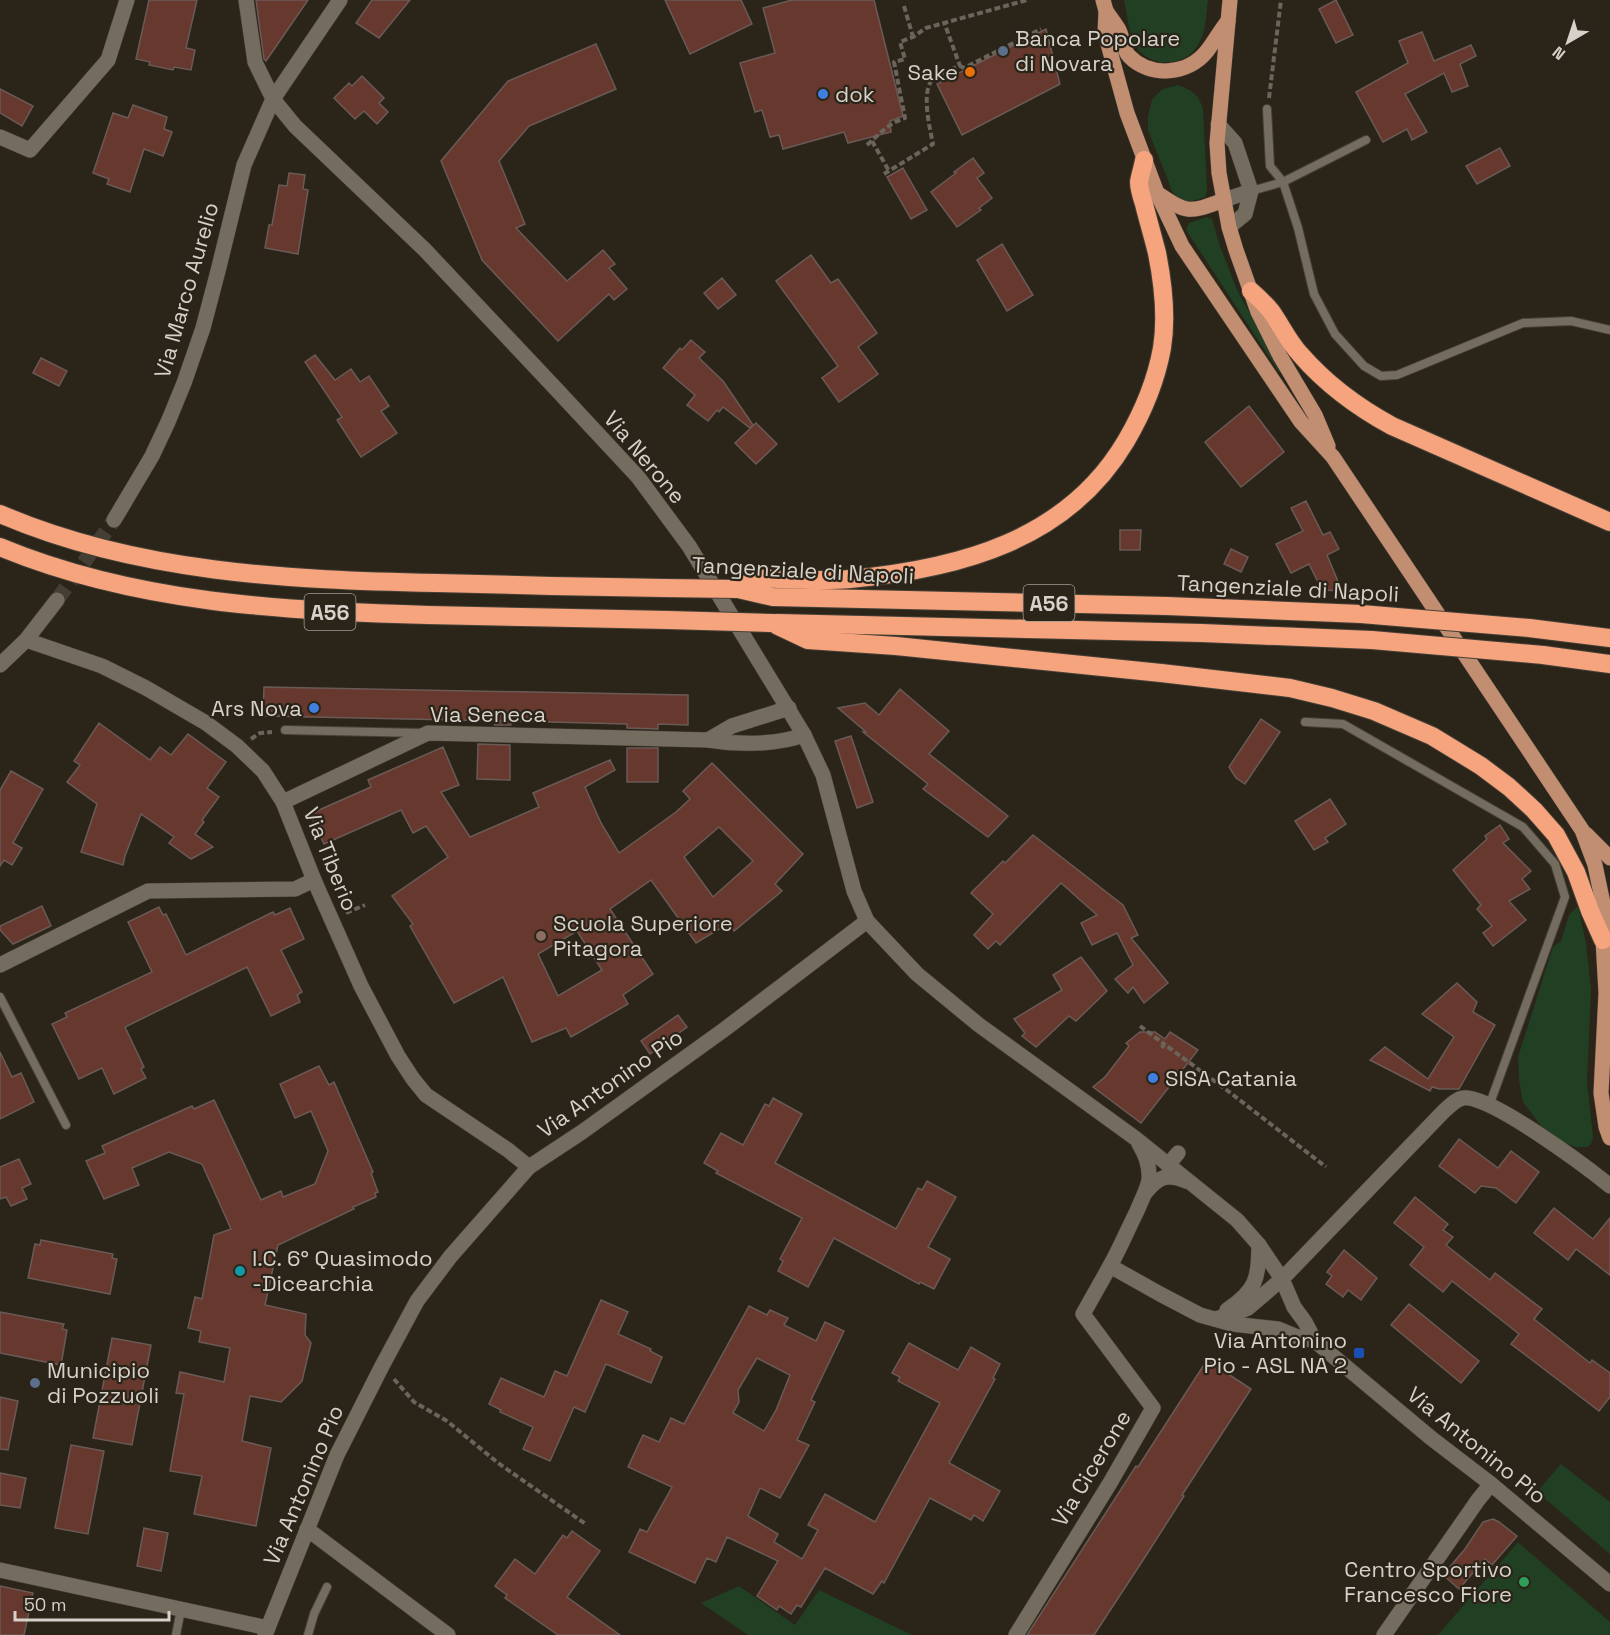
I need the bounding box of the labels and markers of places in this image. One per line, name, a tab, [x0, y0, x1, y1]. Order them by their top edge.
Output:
place label: Banca Popolare di Novara	[1015, 24, 1180, 77]
marker: Banca Popolare di Novara	[996, 44, 1010, 58]
place label: Sake	[908, 58, 958, 86]
marker: Sake	[963, 65, 977, 79]
place label: dok	[835, 80, 875, 108]
marker: dok	[816, 87, 830, 101]
place label: Ars Nova	[211, 694, 302, 722]
marker: Ars Nova	[307, 701, 321, 715]
place label: Scuola Superiore Pitagora	[553, 909, 733, 962]
marker: Scuola Superiore Pitagora	[534, 929, 548, 943]
place label: SISA Catania	[1165, 1064, 1297, 1092]
marker: SISA Catania	[1146, 1071, 1160, 1085]
place label: I.C. 6° Quasimodo -Dicearchia	[252, 1244, 433, 1297]
marker: I.C. 6° Quasimodo -Dicearchia	[233, 1264, 247, 1278]
place label: Via Antonino Pio - ASL NA 2	[1204, 1326, 1347, 1379]
marker: Via Antonino Pio - ASL NA 2	[1352, 1346, 1366, 1360]
place label: Municipio di Pozzuoli	[47, 1356, 159, 1409]
marker: Municipio di Pozzuoli	[28, 1376, 42, 1390]
place label: Centro Sportivo Francesco Fiore	[1344, 1555, 1512, 1608]
marker: Centro Sportivo Francesco Fiore	[1517, 1575, 1531, 1589]

